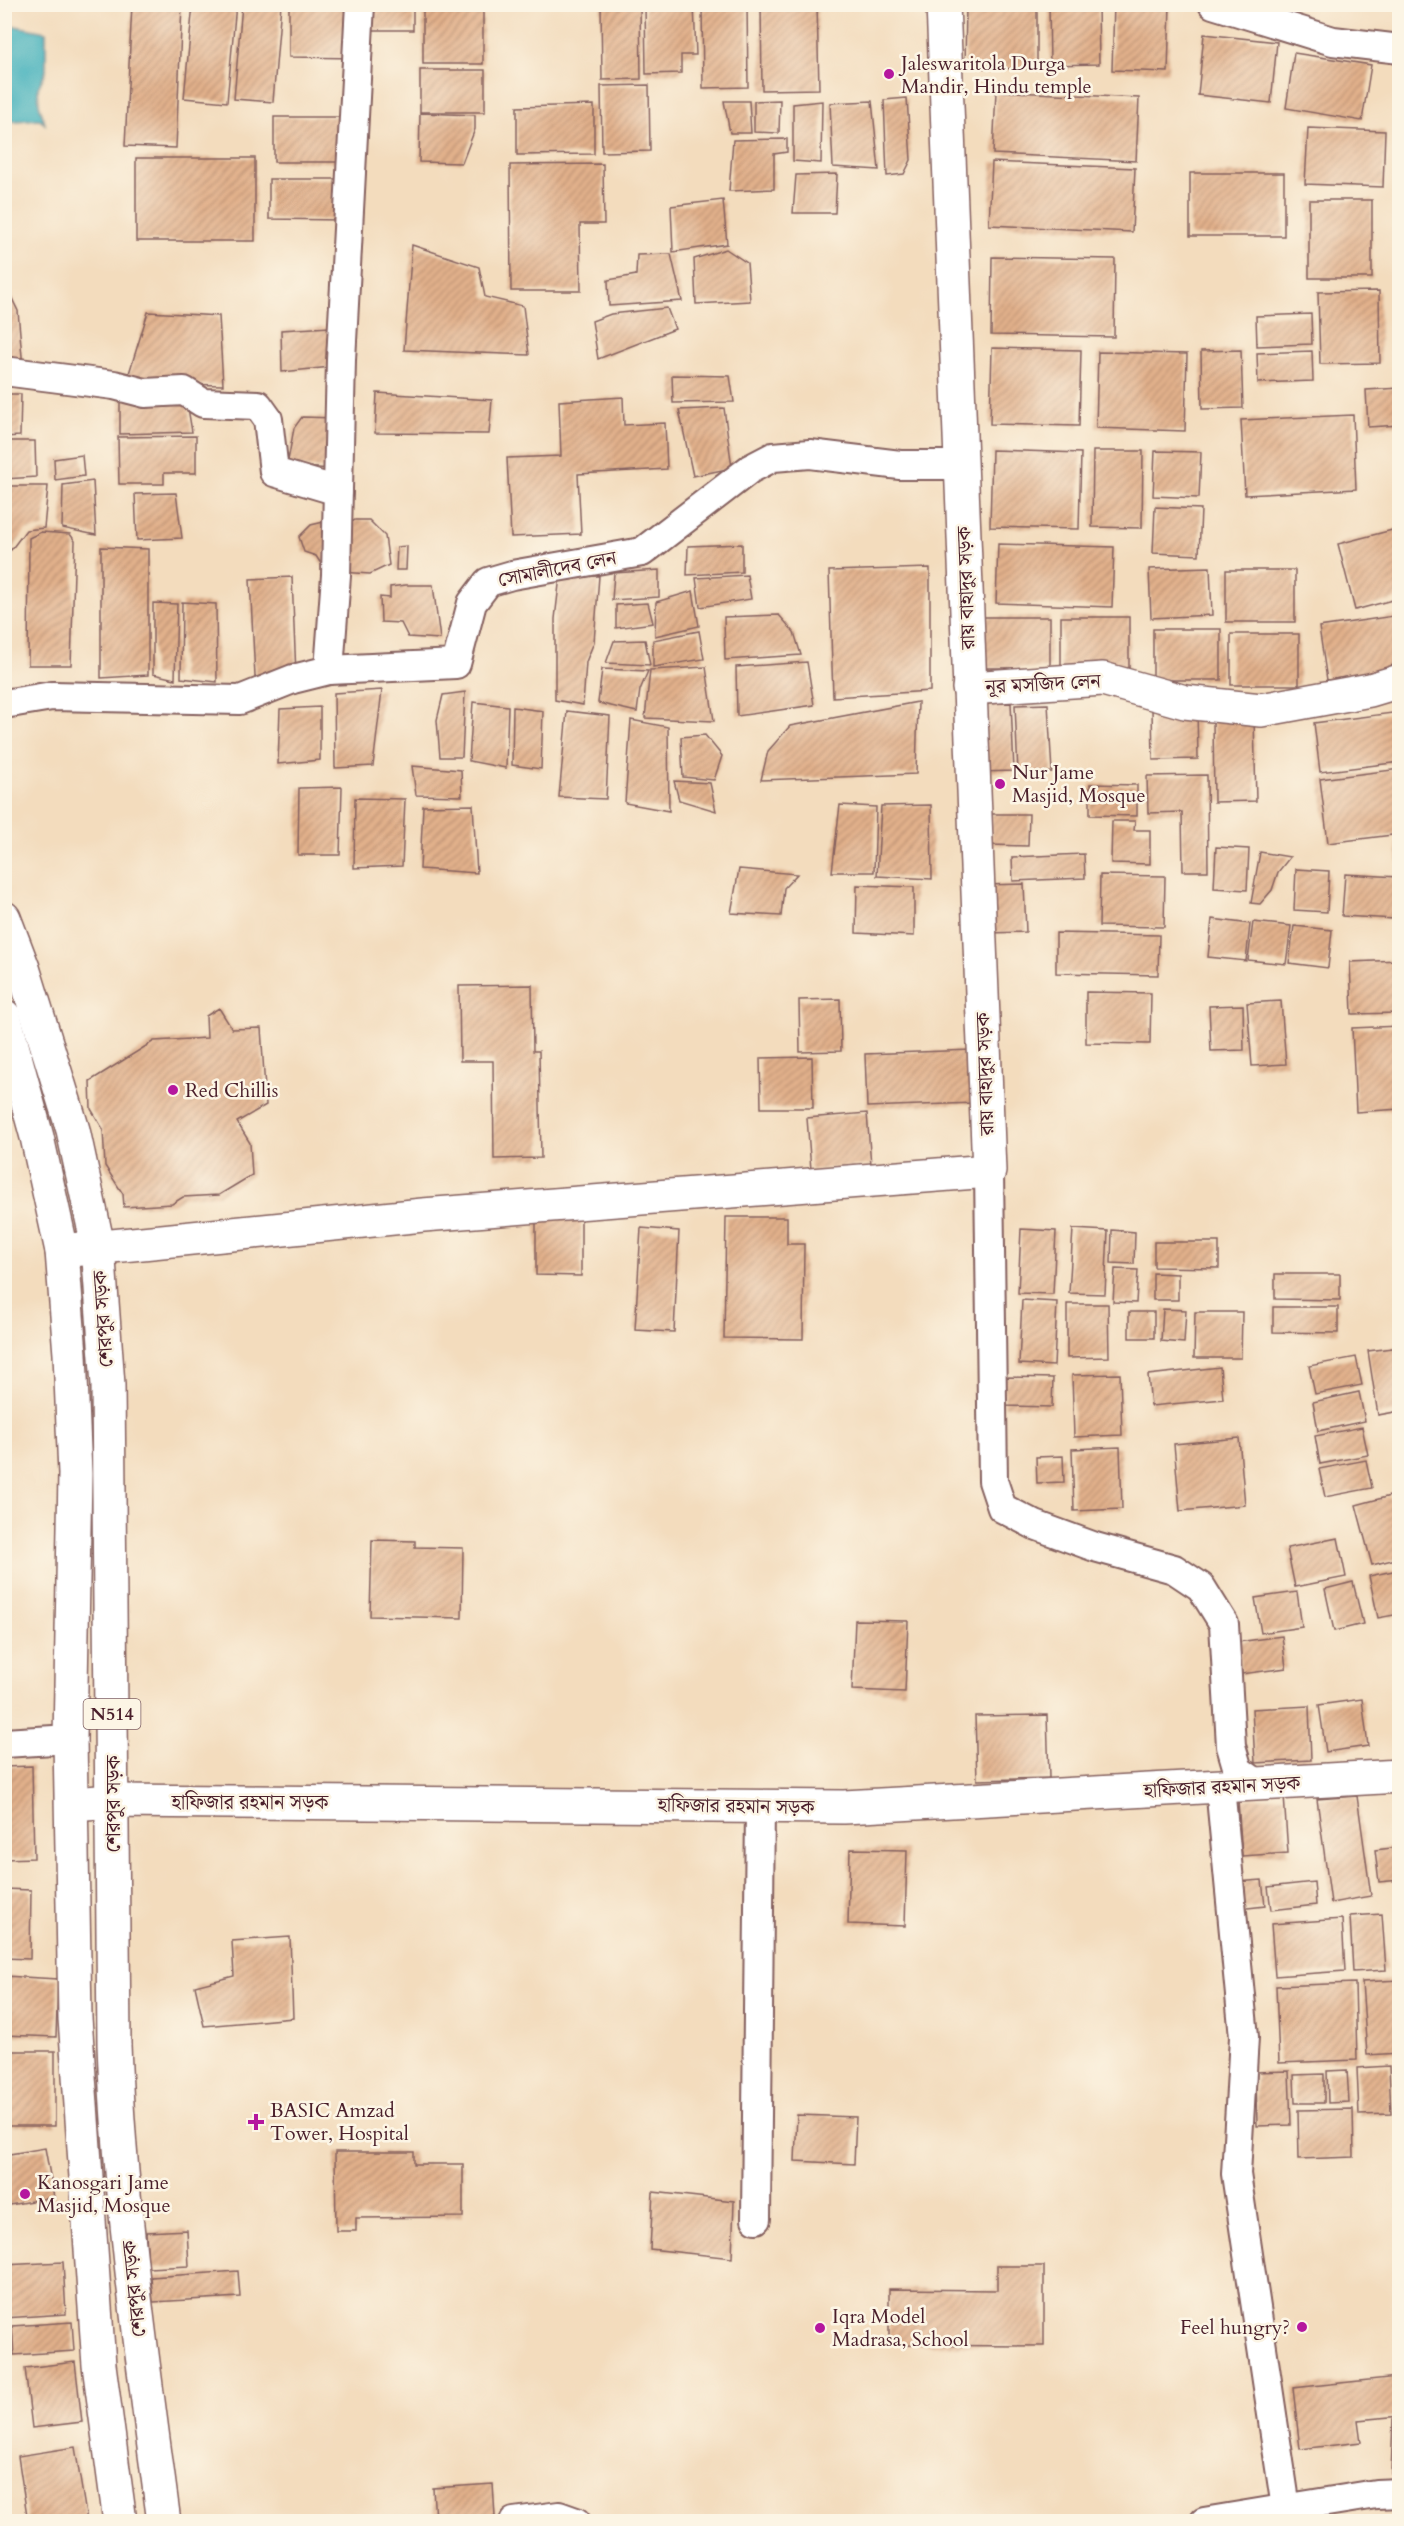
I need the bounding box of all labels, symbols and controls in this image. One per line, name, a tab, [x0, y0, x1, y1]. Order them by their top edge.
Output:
place label: Jaleswaritola Durga Mandir, Hindu temple	[898, 50, 1092, 100]
marker: Jaleswaritola Durga Mandir, Hindu temple	[882, 67, 896, 81]
street label: রায় বাহাদুর সড়ক	[950, 525, 982, 651]
street label: সোমালীদেব লেন	[495, 544, 620, 594]
street label: নূর মসজিদ লেন	[984, 667, 1103, 701]
place label: Nur Jame Masjid, Mosque	[1012, 759, 1146, 809]
marker: Nur Jame Masjid, Mosque	[993, 777, 1007, 791]
street label: রায় বাহাদুর সড়ক	[969, 1011, 1001, 1137]
place label: Red Chillis	[185, 1077, 278, 1104]
marker: Red Chillis	[166, 1083, 180, 1097]
street label: শেরপুর সড়ক	[86, 1269, 120, 1368]
road number: N514	[84, 1699, 140, 1729]
street label: শেরপুর সড়ক	[100, 1755, 127, 1853]
street label: হাফিজার রহমান সড়ক	[1142, 1769, 1302, 1805]
street label: হাফিজার রহমান সড়ক	[171, 1789, 329, 1816]
street label: হাফিজার রহমান সড়ক	[656, 1791, 816, 1821]
place label: BASIC Amzad Tower, Hospital	[270, 2097, 409, 2147]
marker: BASIC Amzad Tower, Hospital	[247, 2113, 265, 2131]
place label: Kanosgari Jame Masjid, Mosque	[37, 2169, 171, 2219]
marker: Kanosgari Jame Masjid, Mosque	[18, 2187, 32, 2201]
street label: শেরপুর সড়ক	[115, 2238, 152, 2339]
place label: Iqra Model Madrasa, School	[832, 2303, 969, 2353]
place label: Feel hungry?	[1180, 2314, 1290, 2341]
marker: Feel hungry?	[1295, 2320, 1309, 2334]
marker: Iqra Model Madrasa, School	[813, 2321, 827, 2335]

